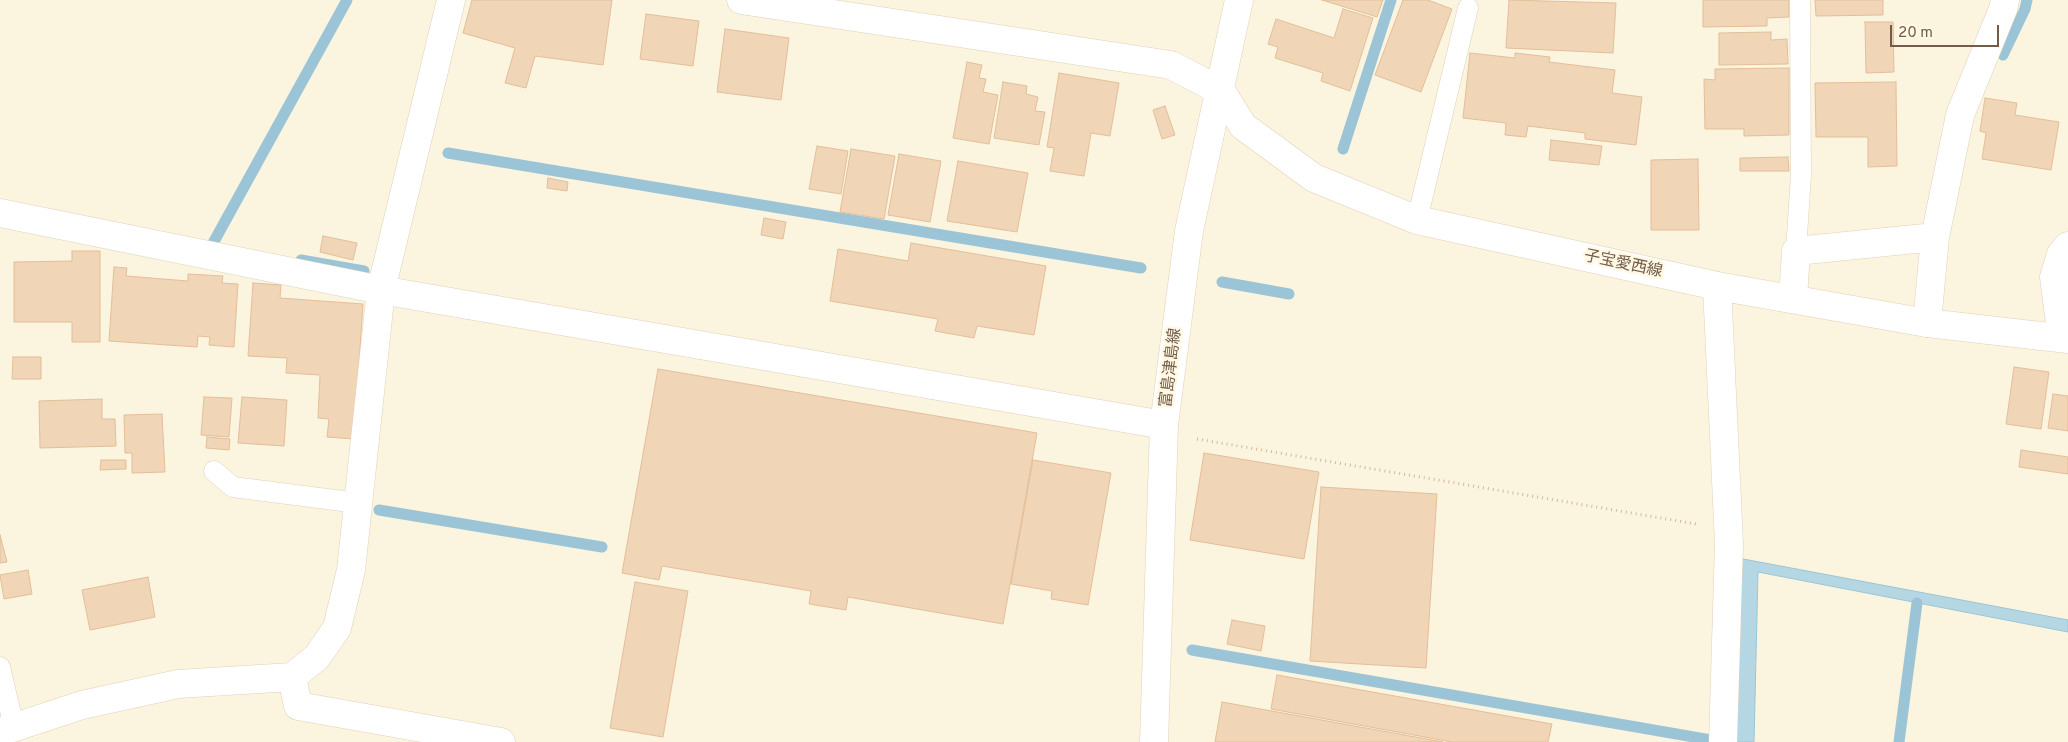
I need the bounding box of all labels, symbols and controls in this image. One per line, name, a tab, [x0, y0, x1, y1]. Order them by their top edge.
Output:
scale bar	[1893, 15, 2002, 47]
text: 20 m	[1898, 24, 1933, 43]
street label: 子宝愛西線	[1582, 247, 1664, 283]
street label: 富島津島線	[1158, 327, 1186, 409]

